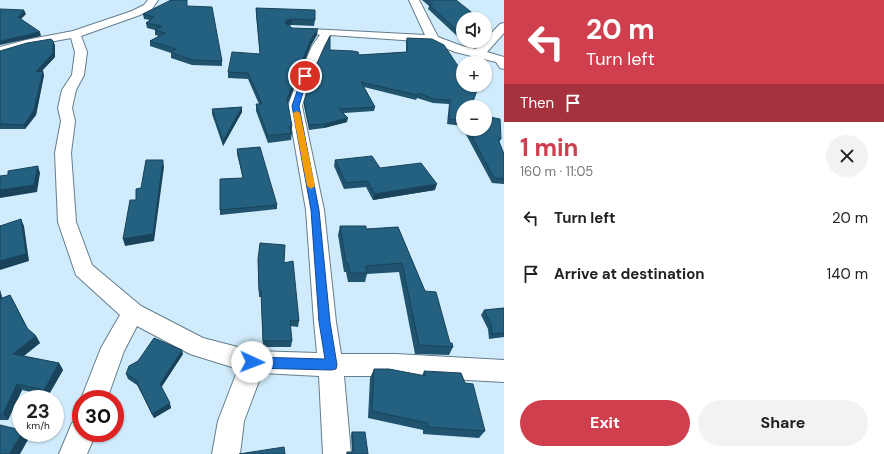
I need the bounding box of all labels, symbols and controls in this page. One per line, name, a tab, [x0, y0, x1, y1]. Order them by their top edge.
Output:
text: 20 m	[586, 11, 655, 48]
map controls	[456, 12, 492, 136]
button: sound	[456, 12, 492, 48]
icon: left	[520, 16, 572, 68]
text: Turn left	[586, 47, 655, 71]
button: +	[456, 56, 492, 92]
pin	[288, 59, 322, 93]
icon: arrive	[294, 65, 316, 87]
icon: arrive	[562, 92, 584, 114]
text: Then	[520, 93, 554, 113]
button: −	[456, 100, 492, 136]
text: 1 min	[520, 132, 578, 163]
button: close	[826, 135, 868, 177]
text: 160 m · 11:05	[520, 163, 593, 180]
icon: left	[520, 207, 542, 229]
text: Turn left	[554, 208, 615, 228]
text: 20 m	[832, 208, 868, 228]
icon: arrive	[520, 263, 542, 285]
text: Arrive at destination	[554, 264, 705, 284]
text: 140 m	[827, 264, 868, 284]
position arrow	[231, 341, 273, 383]
speed limit sign: 30	[72, 390, 124, 442]
text: 23	[26, 398, 50, 424]
button: Exit	[520, 400, 690, 446]
button: Share	[698, 400, 868, 446]
text: km/h	[26, 419, 50, 432]

